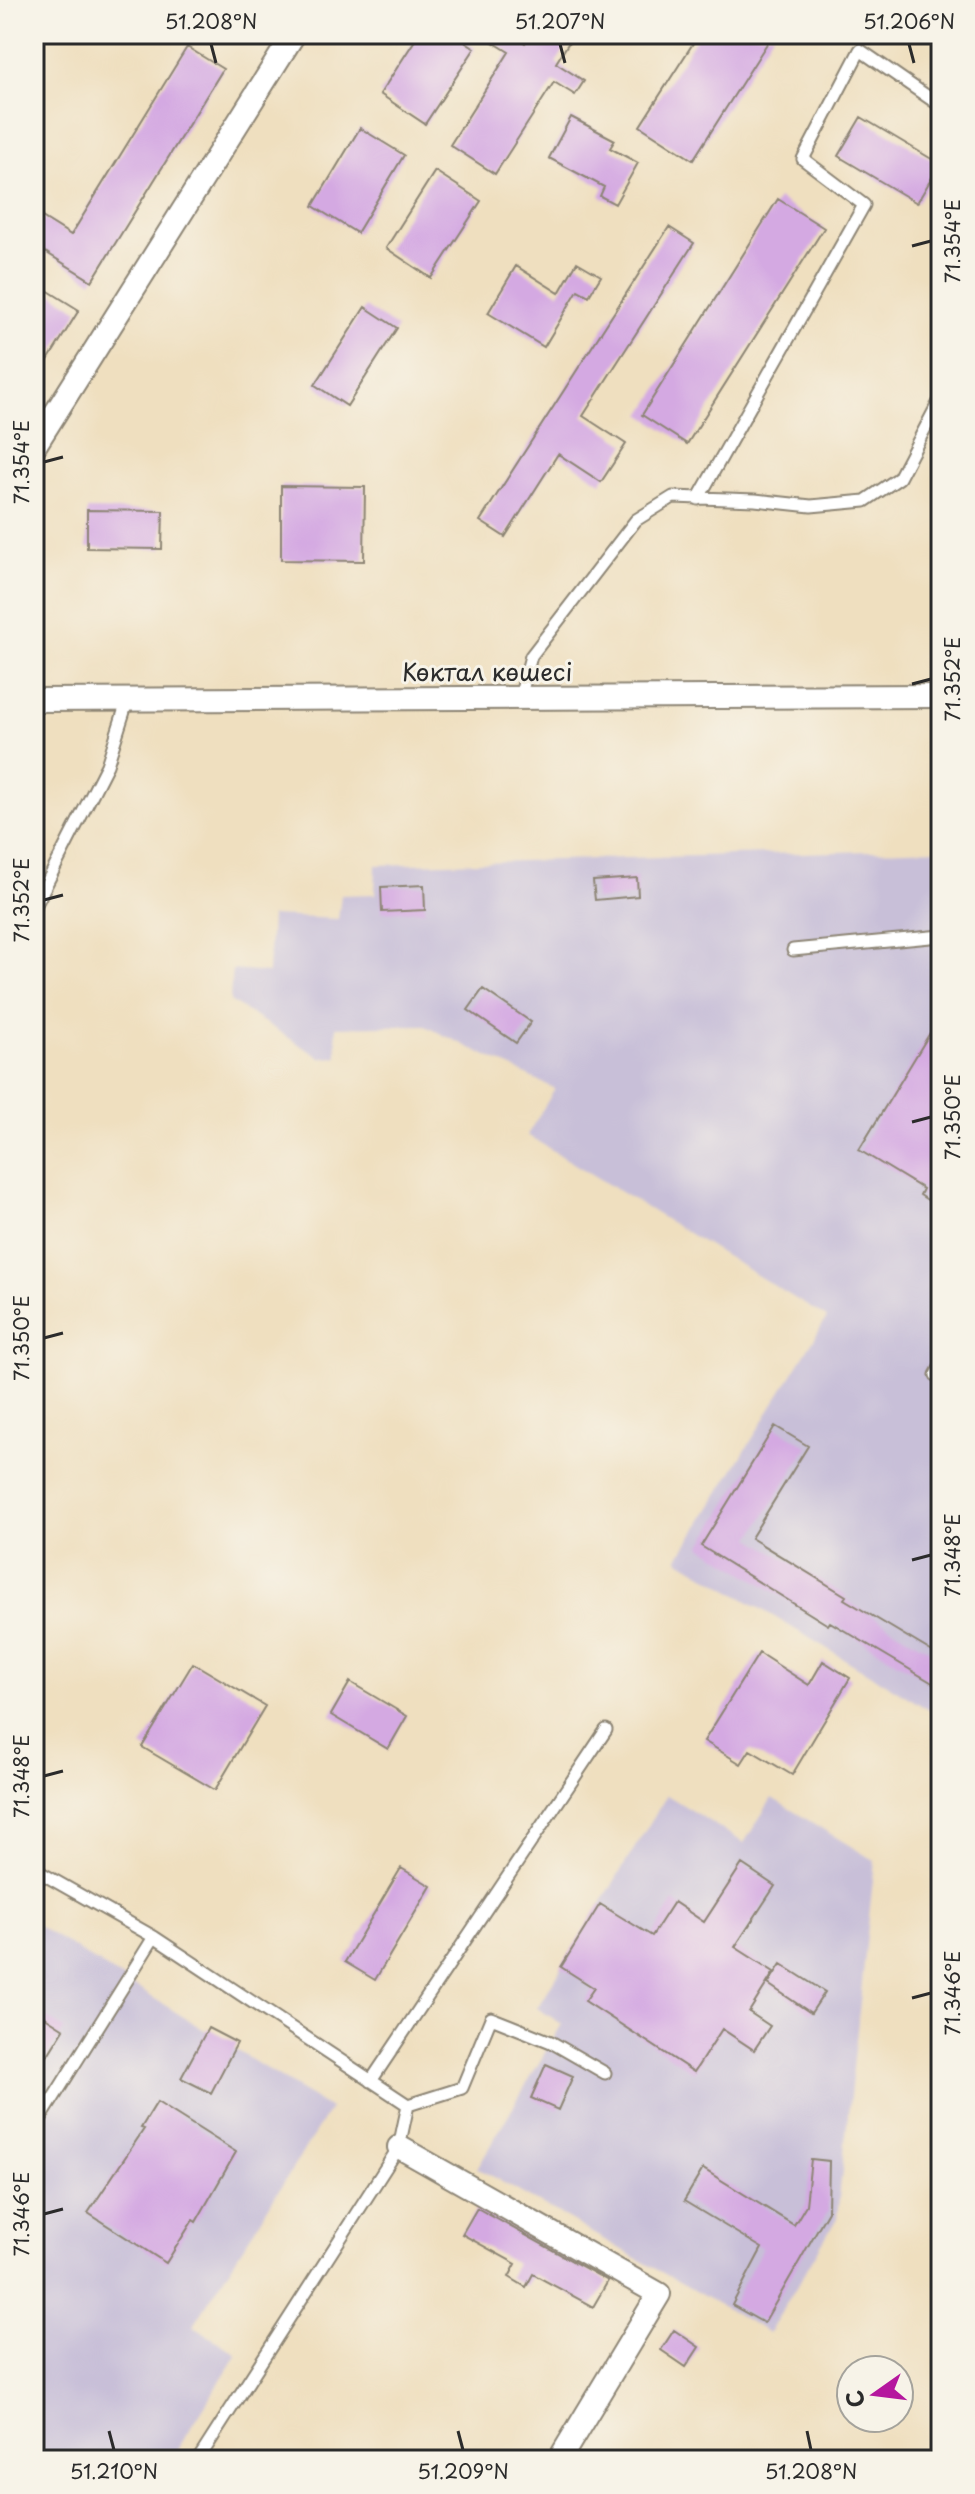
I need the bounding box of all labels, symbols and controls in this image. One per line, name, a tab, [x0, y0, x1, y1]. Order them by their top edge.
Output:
text: 51.208°N	[165, 6, 257, 36]
text: 51.207°N	[514, 6, 606, 36]
text: 51.206°N	[863, 6, 955, 36]
text: 71.354°E	[937, 199, 967, 283]
text: 71.354°E	[6, 420, 36, 504]
text: 71.352°E	[937, 637, 967, 721]
street label: Көктал көшесі	[402, 653, 572, 689]
text: 71.352°E	[6, 858, 36, 942]
text: 71.350°E	[937, 1074, 967, 1160]
text: 71.350°E	[6, 1295, 36, 1381]
text: 71.348°E	[937, 1513, 967, 1597]
text: 71.348°E	[6, 1734, 36, 1818]
text: 71.346°E	[937, 1951, 967, 2035]
text: 71.346°E	[6, 2172, 36, 2256]
north arrow	[835, 2354, 915, 2434]
text: С	[836, 2387, 872, 2411]
text: 51.210°N	[70, 2456, 158, 2486]
text: 51.209°N	[417, 2456, 509, 2486]
text: 51.208°N	[765, 2456, 857, 2486]

